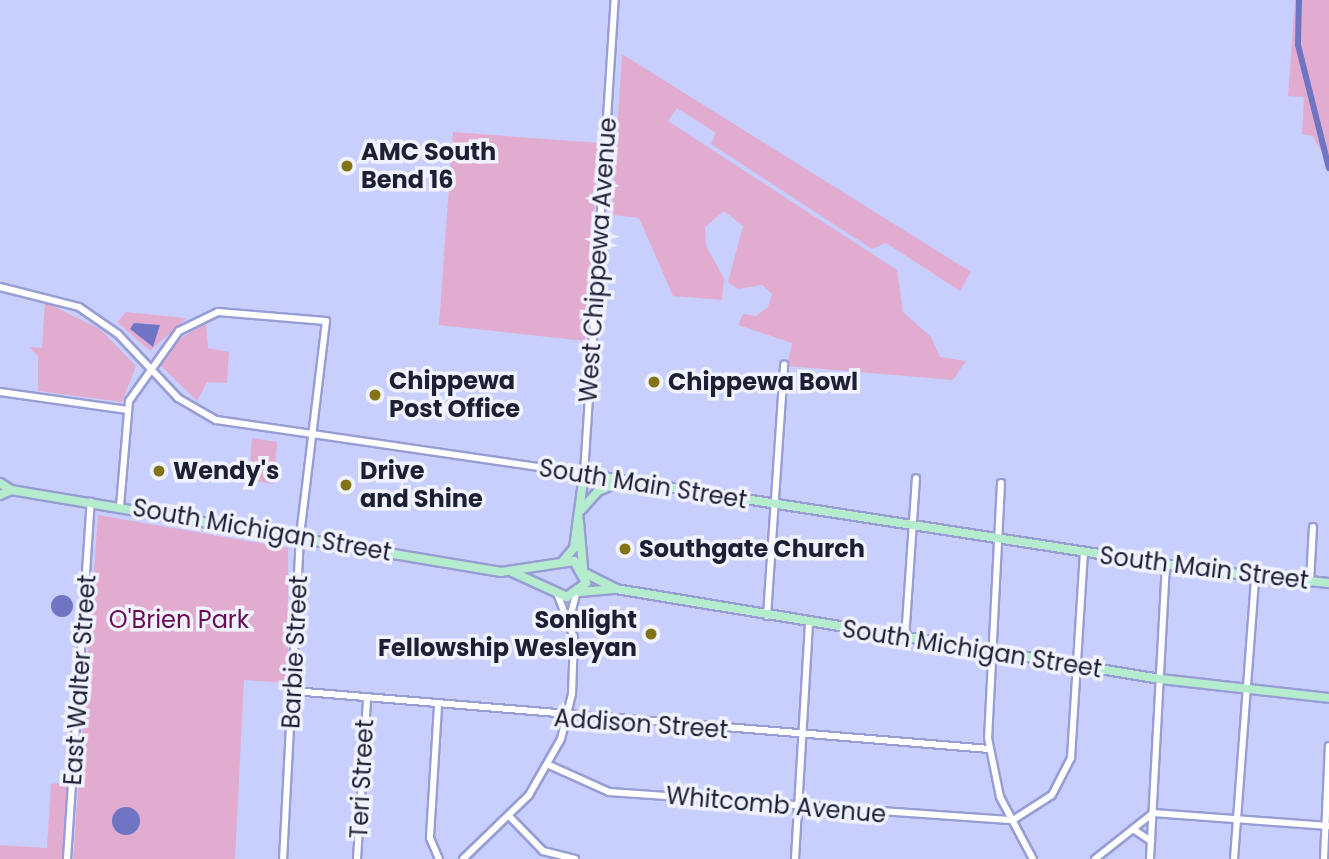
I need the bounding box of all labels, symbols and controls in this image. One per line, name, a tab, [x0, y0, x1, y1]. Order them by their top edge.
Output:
street label: West Chippewa Avenue	[574, 117, 622, 403]
place label: AMC South Bend 16	[361, 138, 496, 194]
marker: AMC South Bend 16	[339, 158, 355, 174]
place label: Chippewa Post Office	[389, 367, 520, 423]
place label: Chippewa Bowl	[668, 368, 858, 396]
marker: Chippewa Bowl	[646, 374, 662, 390]
marker: Chippewa Post Office	[367, 387, 383, 403]
street label: South Main Street	[537, 453, 749, 515]
place label: Wendy's	[173, 457, 279, 485]
place label: Drive and Shine	[360, 457, 483, 513]
marker: Wendy's	[151, 463, 167, 479]
marker: Drive and Shine	[338, 477, 354, 493]
street label: South Michigan Street	[130, 493, 394, 567]
place label: Southgate Church	[639, 535, 865, 563]
marker: Southgate Church	[617, 541, 633, 557]
street label: South Main Street	[1098, 541, 1310, 595]
street label: East Walter Street	[58, 574, 102, 786]
street label: Barbie Street	[277, 575, 313, 729]
park label: O'Brien Park	[109, 606, 249, 634]
place label: Sonlight Fellowship Wesleyan	[378, 606, 637, 662]
street label: South Michigan Street	[840, 614, 1104, 684]
marker: Sonlight Fellowship Wesleyan	[643, 626, 659, 642]
street label: Addison Street	[553, 704, 729, 744]
street label: Teri Street	[344, 719, 380, 839]
street label: Whitcomb Avenue	[665, 781, 887, 829]

